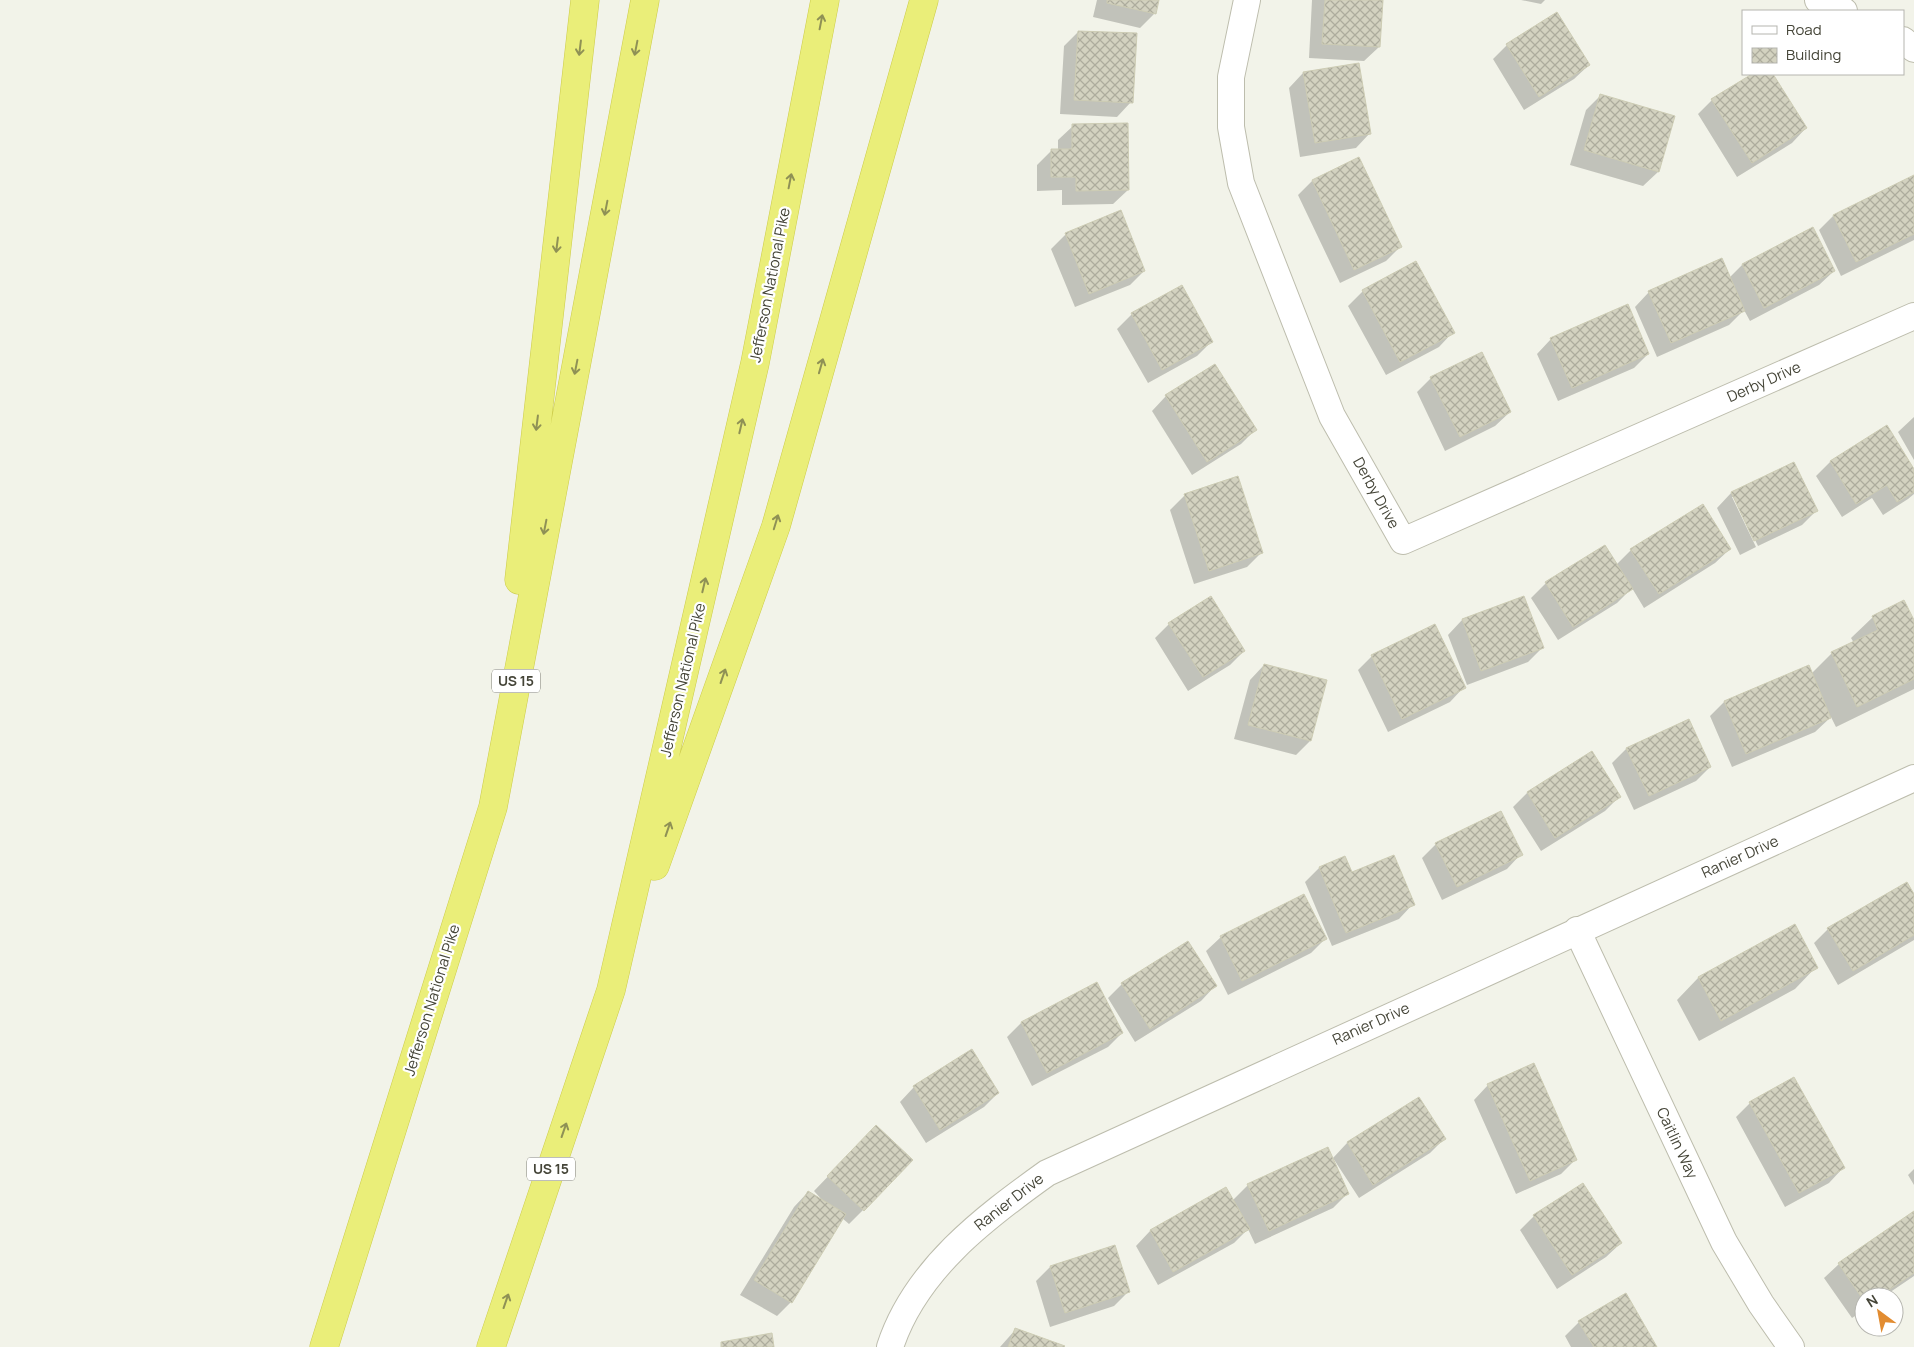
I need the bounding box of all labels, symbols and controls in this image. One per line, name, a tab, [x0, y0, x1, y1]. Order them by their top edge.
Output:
legend	[1742, 10, 1904, 75]
one-way arrow	[816, 14, 826, 30]
text: Road	[1786, 19, 1822, 40]
one-way arrow	[575, 40, 585, 56]
one-way arrow	[631, 40, 640, 56]
text: Building	[1786, 44, 1841, 65]
one-way arrow	[786, 174, 795, 190]
one-way arrow	[600, 199, 610, 215]
street label: Jefferson National Pike	[744, 206, 795, 364]
one-way arrow	[552, 236, 562, 252]
street label: Derby Drive	[1724, 356, 1804, 407]
one-way arrow	[816, 358, 826, 374]
one-way arrow	[570, 359, 580, 375]
one-way arrow	[532, 415, 542, 431]
one-way arrow	[737, 419, 746, 435]
street label: Derby Drive	[1348, 453, 1405, 532]
one-way arrow	[772, 515, 782, 531]
one-way arrow	[540, 519, 550, 535]
one-way arrow	[700, 577, 709, 593]
street label: Jefferson National Pike	[655, 601, 710, 759]
one-way arrow	[719, 668, 728, 684]
road number: US 15	[492, 669, 540, 692]
one-way arrow	[664, 821, 674, 837]
street label: Ranier Drive	[1698, 830, 1782, 883]
street label: Jefferson National Pike	[398, 921, 465, 1078]
street label: Ranier Drive	[1329, 997, 1413, 1050]
street label: Caitlin Way	[1652, 1104, 1703, 1182]
one-way arrow	[560, 1123, 569, 1139]
road number: US 15	[527, 1158, 575, 1180]
street label: Ranier Drive	[970, 1168, 1048, 1235]
north arrow	[1854, 1287, 1904, 1337]
text: N	[1863, 1290, 1881, 1311]
one-way arrow	[502, 1293, 512, 1309]

